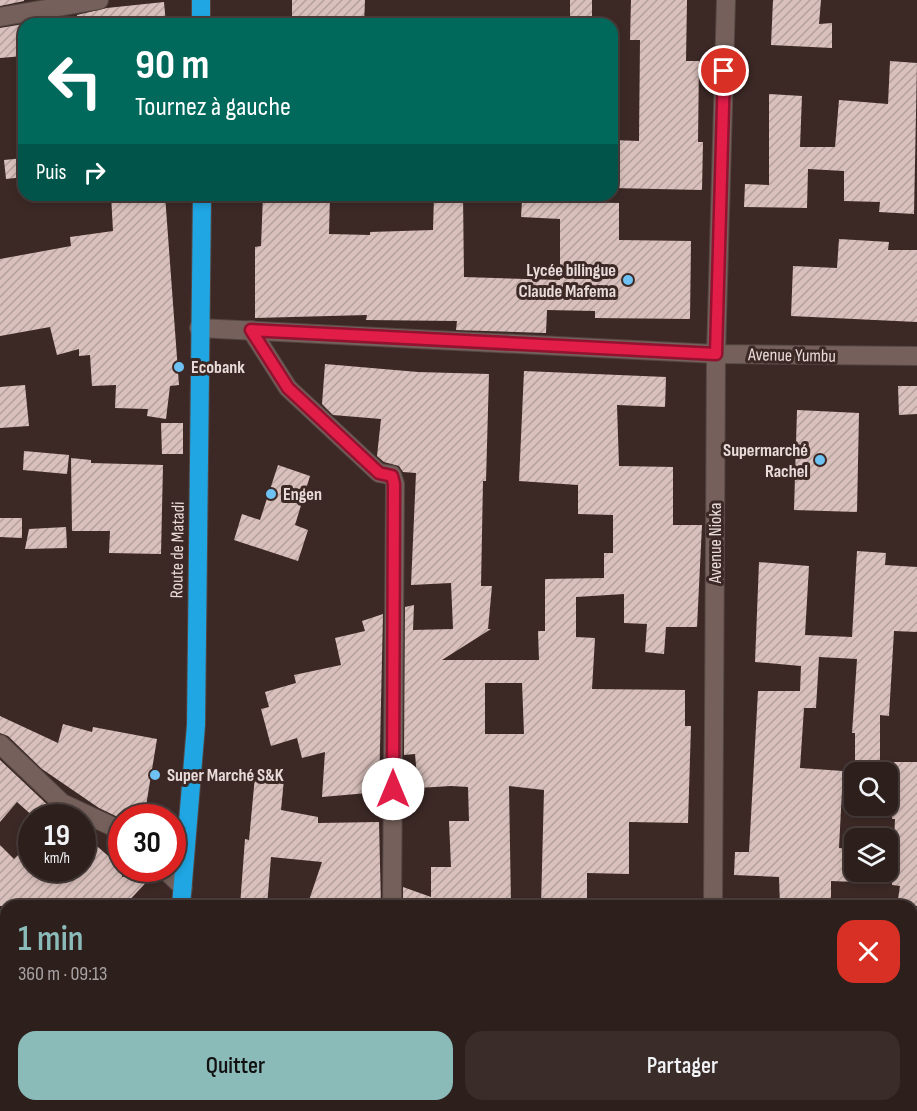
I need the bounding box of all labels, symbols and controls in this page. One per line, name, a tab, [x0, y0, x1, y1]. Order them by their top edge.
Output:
text: 90 m	[135, 40, 209, 91]
icon: left	[36, 42, 114, 120]
pin	[698, 45, 749, 96]
icon: arrive	[707, 54, 740, 87]
text: Tournez à gauche	[135, 91, 291, 123]
icon: right	[78, 156, 111, 189]
text: Puis	[36, 159, 66, 186]
place label: Lycée bilingue Claude Mafema	[518, 260, 616, 302]
marker: Lycée bilingue Claude Mafema	[621, 273, 635, 287]
street label: Avenue Yumbu	[747, 344, 836, 367]
place label: Ecobank	[191, 357, 245, 378]
marker: Ecobank	[172, 360, 186, 374]
place label: Supermarché Rachel	[723, 440, 808, 482]
marker: Supermarché Rachel	[813, 453, 827, 467]
place label: Engen	[283, 484, 322, 505]
marker: Engen	[264, 487, 278, 501]
street label: Route de Matadi	[166, 501, 189, 599]
street label: Avenue Nioka	[705, 503, 726, 584]
position arrow	[361, 757, 425, 821]
map controls	[844, 762, 898, 882]
button: search	[844, 762, 898, 816]
place label: Super Marché S&K	[167, 765, 284, 786]
marker: Super Marché S&K	[148, 768, 162, 782]
speed limit sign: 30	[108, 804, 186, 882]
text: 19	[44, 818, 70, 854]
button: layers	[844, 828, 898, 882]
text: km/h	[44, 849, 70, 868]
text: 1 min	[18, 918, 83, 961]
button: close	[837, 920, 900, 983]
text: 360 m · 09:13	[18, 962, 107, 986]
button: Quitter	[18, 1031, 453, 1100]
button: Partager	[465, 1031, 900, 1100]

